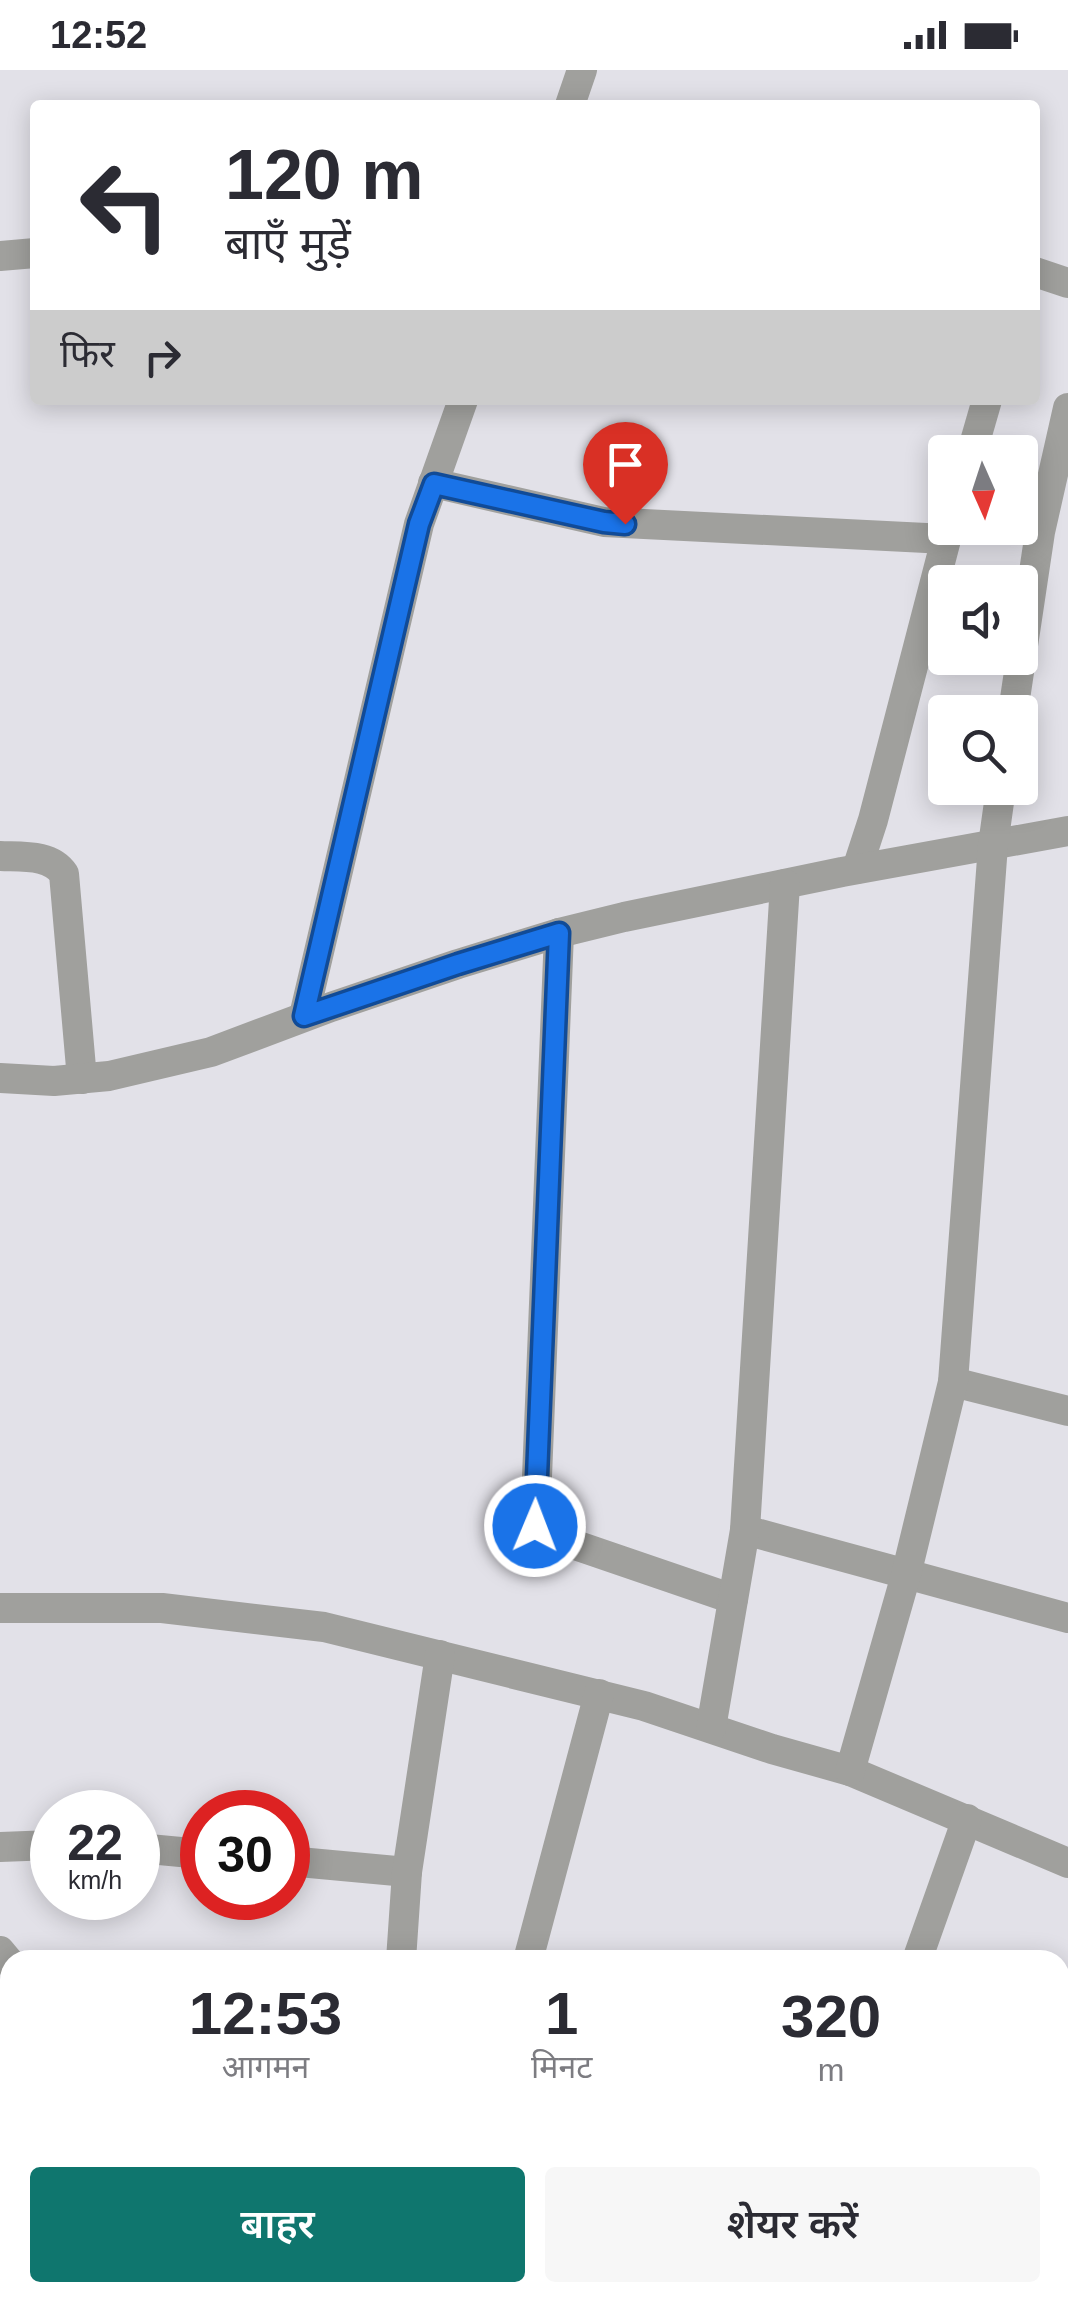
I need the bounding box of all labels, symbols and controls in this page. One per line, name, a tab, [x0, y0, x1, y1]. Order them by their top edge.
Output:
text: 12:52	[50, 14, 147, 56]
text: 120 m	[225, 136, 423, 214]
icon: left	[60, 140, 190, 270]
text: बाएँ मुड़ें	[225, 218, 351, 269]
icon: right	[135, 330, 190, 385]
text: फिर	[60, 333, 115, 375]
pin	[583, 422, 668, 525]
north arrow	[928, 435, 1038, 545]
map controls	[928, 435, 1038, 805]
icon: arrive	[598, 437, 653, 492]
button: sound	[928, 565, 1038, 675]
button: search	[928, 695, 1038, 805]
position arrow	[483, 1474, 587, 1578]
speed limit sign: 30	[180, 1790, 310, 1920]
text: 22	[67, 1815, 123, 1871]
text: km/h	[68, 1866, 122, 1894]
text: 12:53	[189, 1980, 342, 2047]
text: 1	[545, 1980, 578, 2047]
text: 320	[781, 1983, 881, 2050]
text: आगमन	[222, 2049, 309, 2085]
text: मिनट	[531, 2049, 592, 2085]
text: m	[818, 2052, 844, 2088]
button: बाहर	[30, 2167, 525, 2282]
button: शेयर करें	[545, 2167, 1040, 2282]

